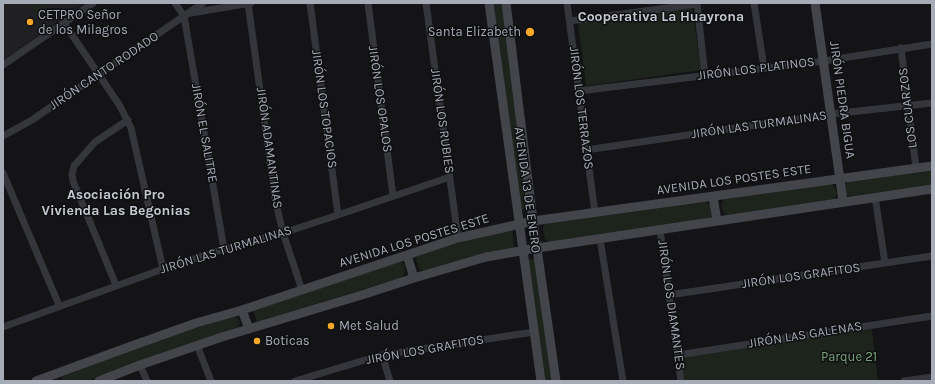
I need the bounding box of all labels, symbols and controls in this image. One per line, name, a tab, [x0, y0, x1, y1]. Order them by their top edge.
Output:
place label: CETPRO Señor de los Milagros	[38, 7, 128, 38]
district label: Cooperativa La Huayrona	[578, 9, 744, 25]
marker: CETPRO Señor de los Milagros	[25, 17, 35, 27]
place label: Santa Elizabeth	[428, 24, 521, 40]
marker: Santa Elizabeth	[524, 26, 536, 38]
street label: JIRÓN CANTO RODADO	[46, 28, 162, 114]
street label: JIRÓN PIEDRA BIGUA	[826, 40, 858, 160]
street label: JIRÓN LOS OPALOS	[365, 45, 395, 153]
street label: JIRÓN LOS TERRAZOS	[566, 46, 596, 170]
street label: JIRÓN LOS TOPACIOS	[308, 49, 340, 169]
street label: JIRÓN LOS PLATINOS	[696, 54, 816, 84]
street label: JIRÓN LOS RUBIES	[427, 67, 457, 175]
street label: LOS CUARZOS	[895, 67, 921, 149]
street label: JIRÓN EL SALITRE	[188, 82, 220, 184]
street label: JIRÓN ADAMANTINAS	[253, 86, 285, 210]
street label: JIRÓN LAS TURMALINAS	[690, 108, 828, 142]
street label: AVENIDA 13 DE ENERO	[510, 126, 544, 254]
street label: AVENIDA LOS POSTES ESTE	[656, 161, 812, 199]
district label: Asociación Pro Vivienda Las Begonias	[42, 187, 190, 220]
street label: AVENIDA LOS POSTES ESTE	[337, 211, 491, 271]
street label: JIRÓN LAS TURMALINAS	[158, 223, 294, 277]
street label: JIRÓN LOS DIAMANTES	[654, 239, 688, 371]
street label: JIRÓN LOS GRAFITOS	[741, 260, 861, 292]
place label: Met Salud	[339, 318, 399, 334]
street label: JIRÓN LAS GALENAS	[747, 318, 863, 352]
marker: Met Salud	[326, 321, 336, 331]
street label: JIRÓN LOS GRAFITOS	[365, 332, 485, 368]
place label: Boticas	[265, 333, 310, 349]
marker: Boticas	[252, 336, 262, 346]
park label: Parque 21	[821, 349, 877, 365]

